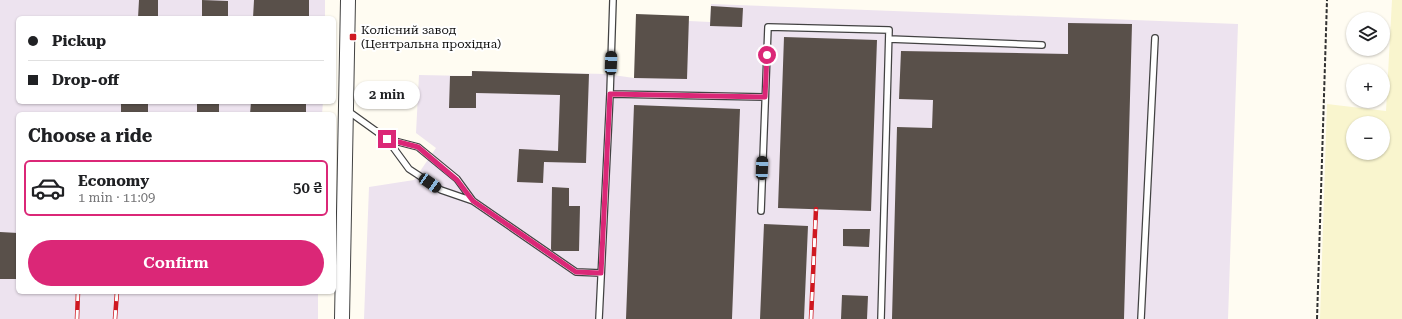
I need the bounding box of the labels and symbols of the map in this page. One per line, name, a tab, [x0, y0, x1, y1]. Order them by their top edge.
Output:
place label: Колісний завод (Центральна прохідна)	[361, 23, 501, 51]
marker: Колісний завод (Центральна прохідна)	[348, 32, 358, 42]
route start	[758, 46, 776, 64]
car	[605, 51, 617, 75]
callout: 2 min	[354, 81, 420, 109]
route end	[378, 130, 396, 148]
car	[756, 156, 768, 180]
car	[417, 171, 443, 195]

